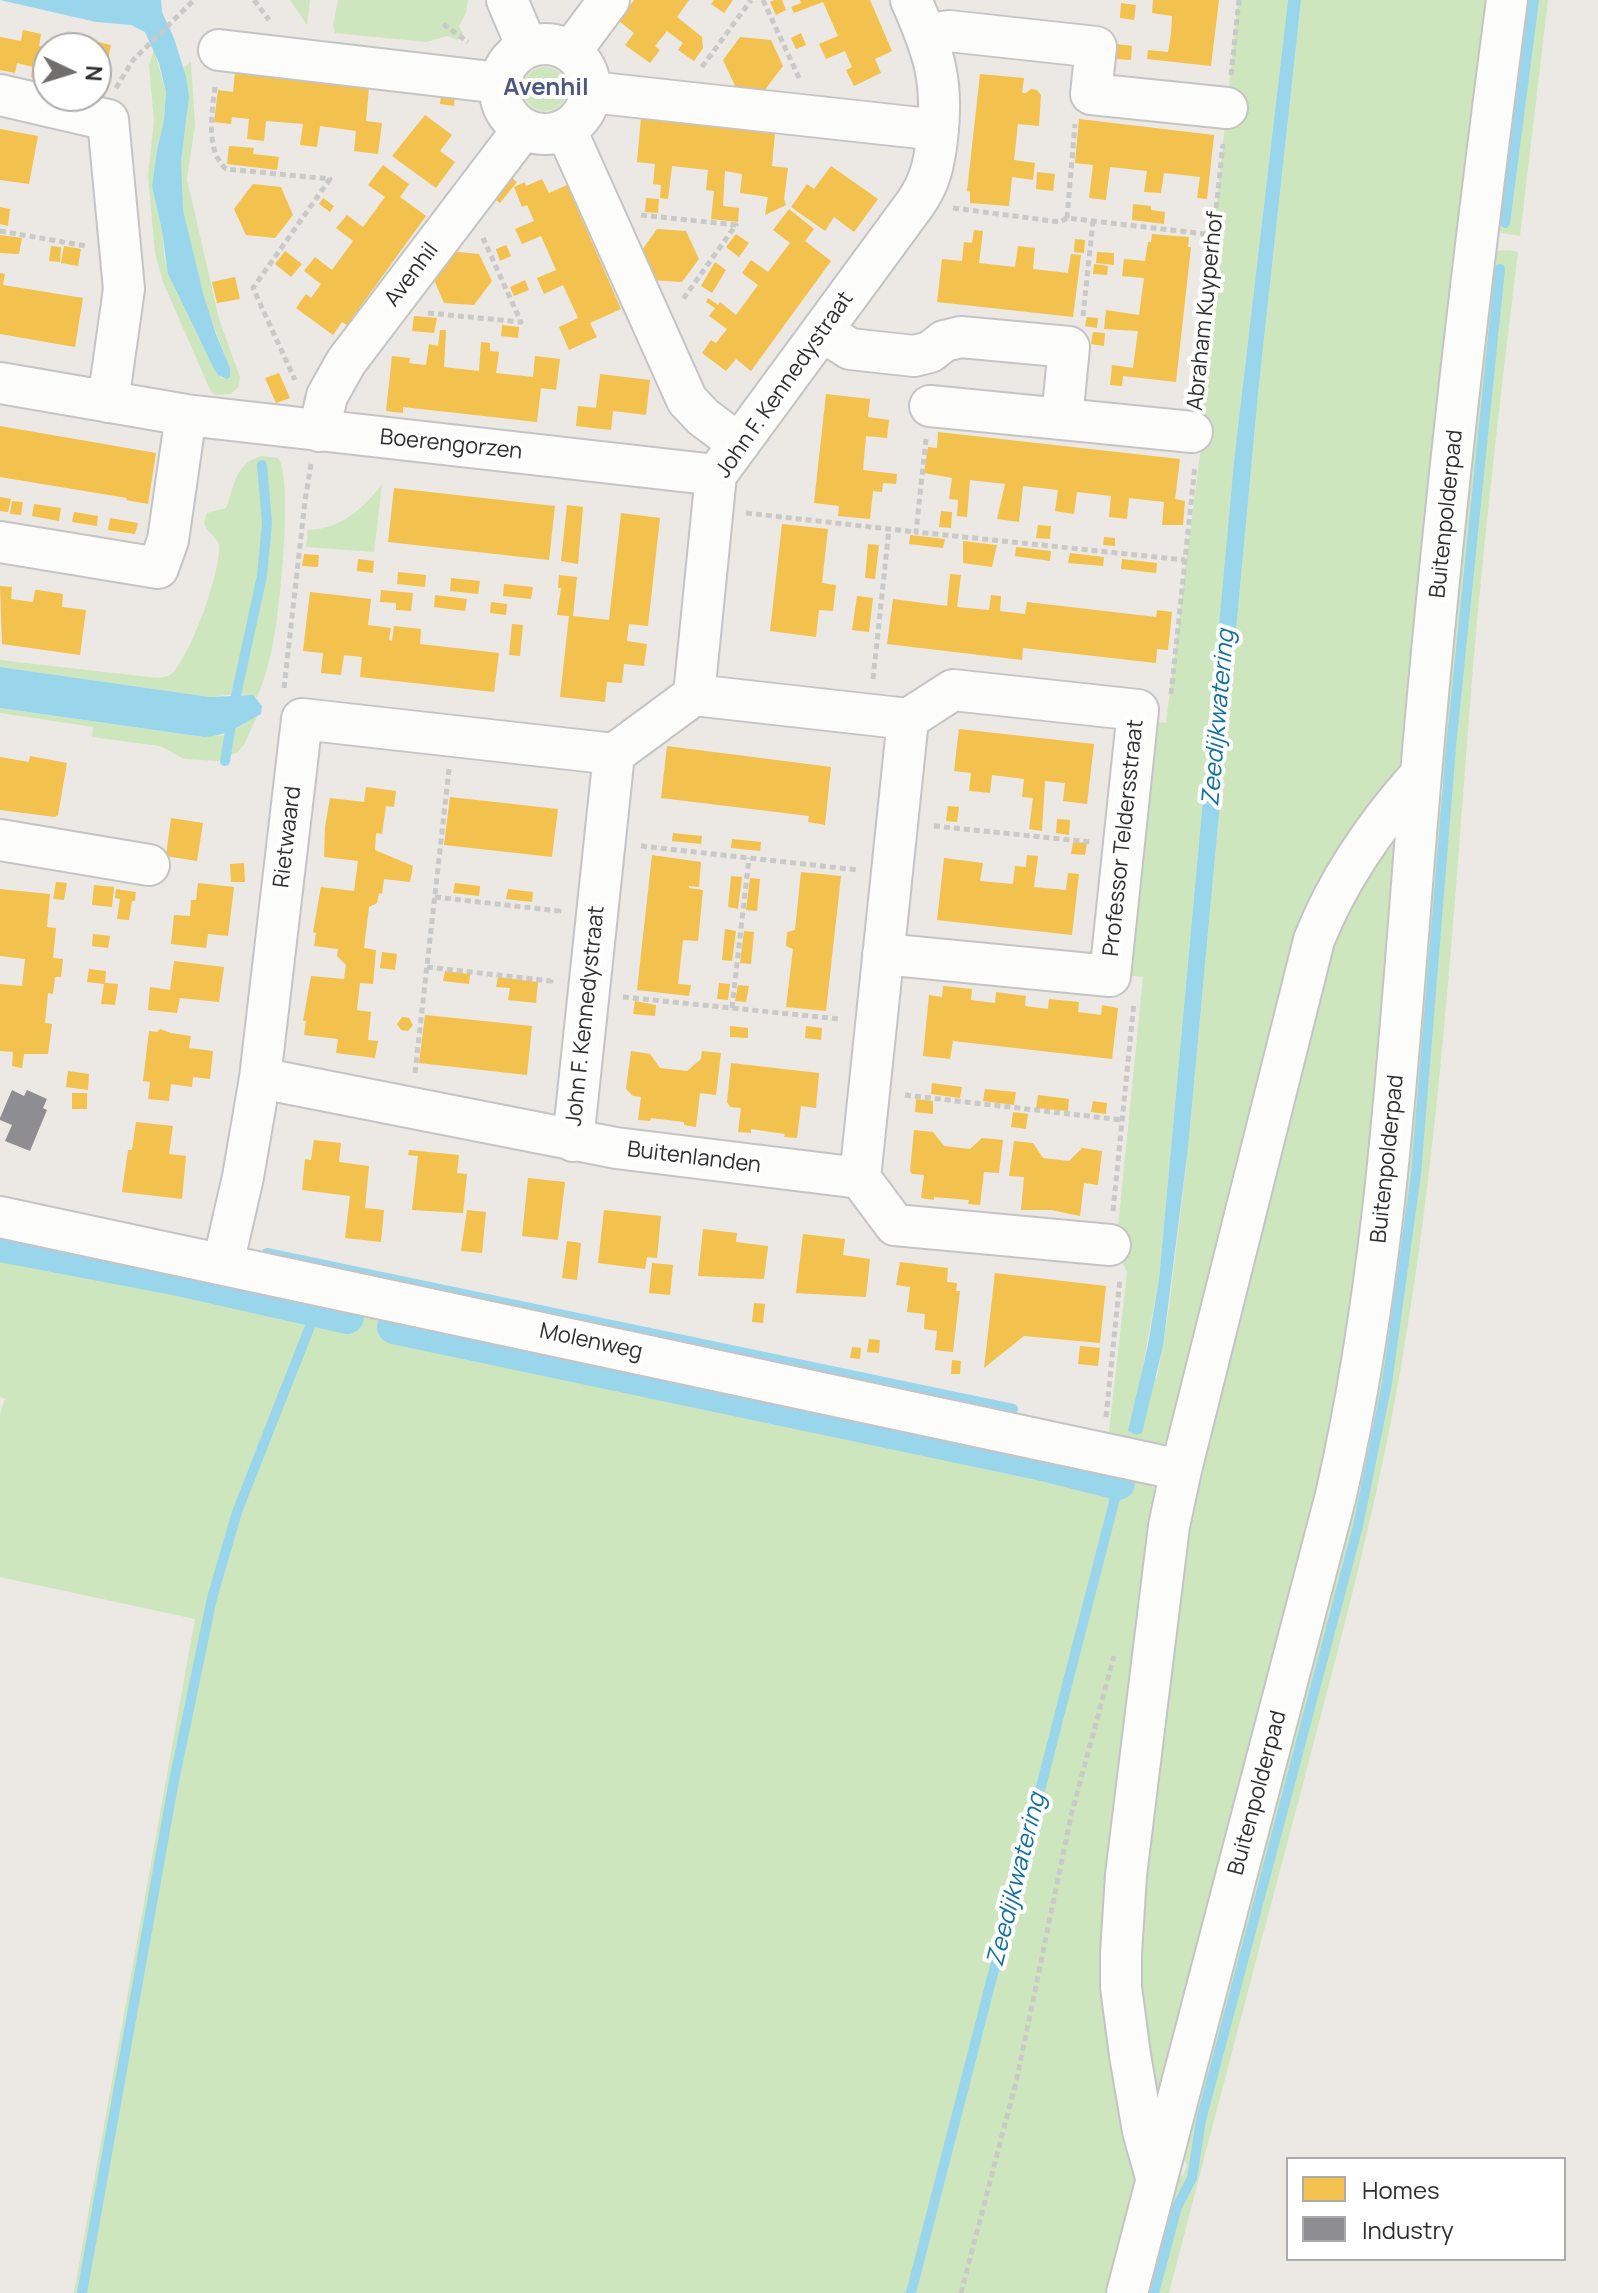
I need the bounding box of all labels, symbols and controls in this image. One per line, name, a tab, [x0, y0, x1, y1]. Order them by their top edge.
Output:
north arrow	[32, 32, 112, 112]
text: N	[78, 65, 109, 82]
district label: Avenhil	[503, 74, 589, 102]
street label: Abraham Kuyperhof	[1182, 210, 1230, 412]
street label: Avenhil	[380, 238, 444, 312]
street label: John F. Kennedystraat	[711, 287, 859, 483]
street label: Boerengorzen	[379, 424, 523, 466]
street label: Buitenpolderpad	[1425, 429, 1469, 599]
water label: Zeedijkwatering	[1197, 628, 1241, 808]
street label: Professor Teldersstraat	[1098, 718, 1150, 958]
street label: Rietwaard	[269, 785, 307, 889]
street label: John F. Kennedystraat	[561, 904, 611, 1128]
street label: Buitenpolderpad	[1366, 1074, 1410, 1244]
street label: Buitenlanden	[626, 1137, 762, 1179]
street label: Molenweg	[537, 1318, 645, 1366]
street label: Buitenpolderpad	[1223, 1708, 1293, 1878]
water label: Zeedijkwatering	[982, 1790, 1052, 1970]
legend	[1286, 2157, 1566, 2261]
text: Homes	[1362, 2173, 1440, 2206]
text: Industry	[1362, 2213, 1454, 2246]

